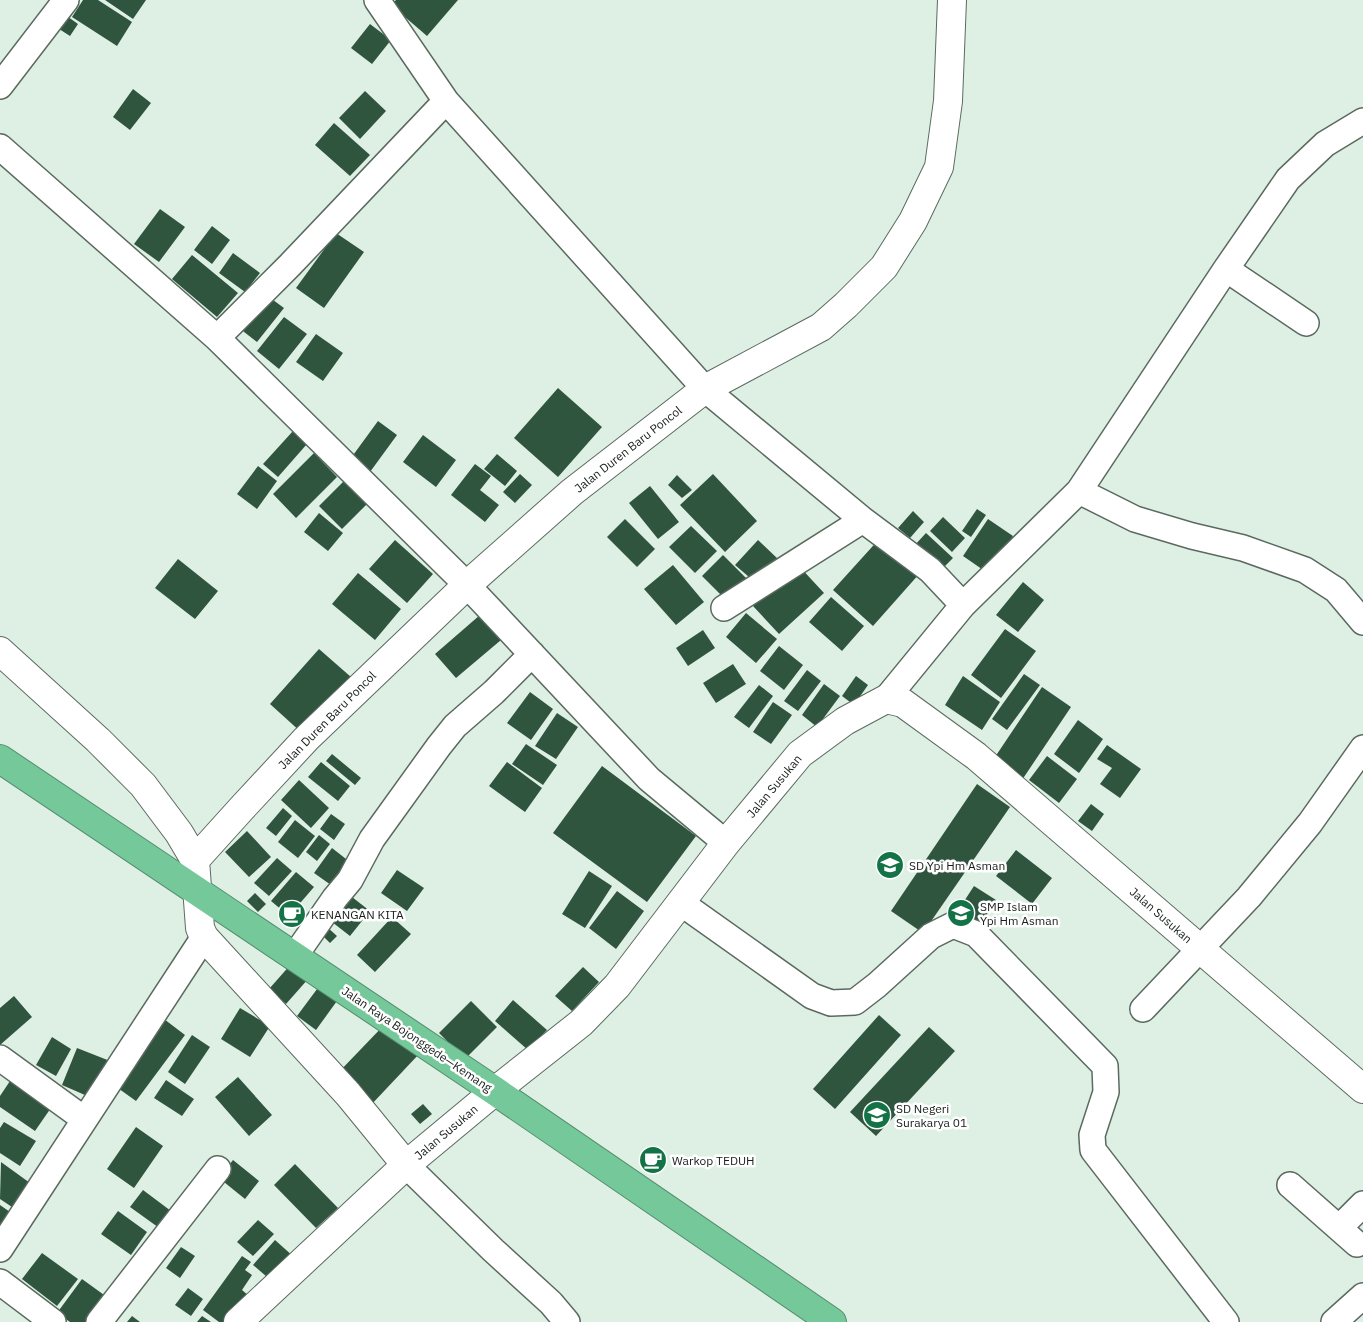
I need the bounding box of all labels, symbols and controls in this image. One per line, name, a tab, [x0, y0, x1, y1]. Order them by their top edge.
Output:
street label: Jalan Duren Baru Poncol	[571, 402, 685, 496]
street label: Jalan Duren Baru Poncol	[275, 668, 379, 772]
street label: Jalan Susukan	[743, 751, 805, 821]
school or university icon: SD Ypi Hm Asman	[875, 850, 905, 880]
place label: SD Ypi Hm Asman	[909, 858, 1005, 873]
street label: Jalan Susukan	[1127, 884, 1195, 946]
school or university icon: SMP Islam Ypi Hm Asman	[946, 898, 976, 928]
cafe icon: KENANGAN KITA	[277, 899, 307, 929]
place label: SMP Islam Ypi Hm Asman	[980, 899, 1058, 928]
place label: KENANGAN KITA	[311, 907, 404, 922]
street label: Jalan Raya Bojonggede—Kemang	[339, 983, 496, 1095]
school or university icon: SD Negeri Surakarya 01	[862, 1100, 892, 1130]
street label: Jalan Susukan	[411, 1101, 481, 1163]
place label: SD Negeri Surakarya 01	[896, 1101, 967, 1130]
cafe icon: Warkop TEDUH	[638, 1145, 668, 1175]
place label: Warkop TEDUH	[672, 1153, 755, 1168]

